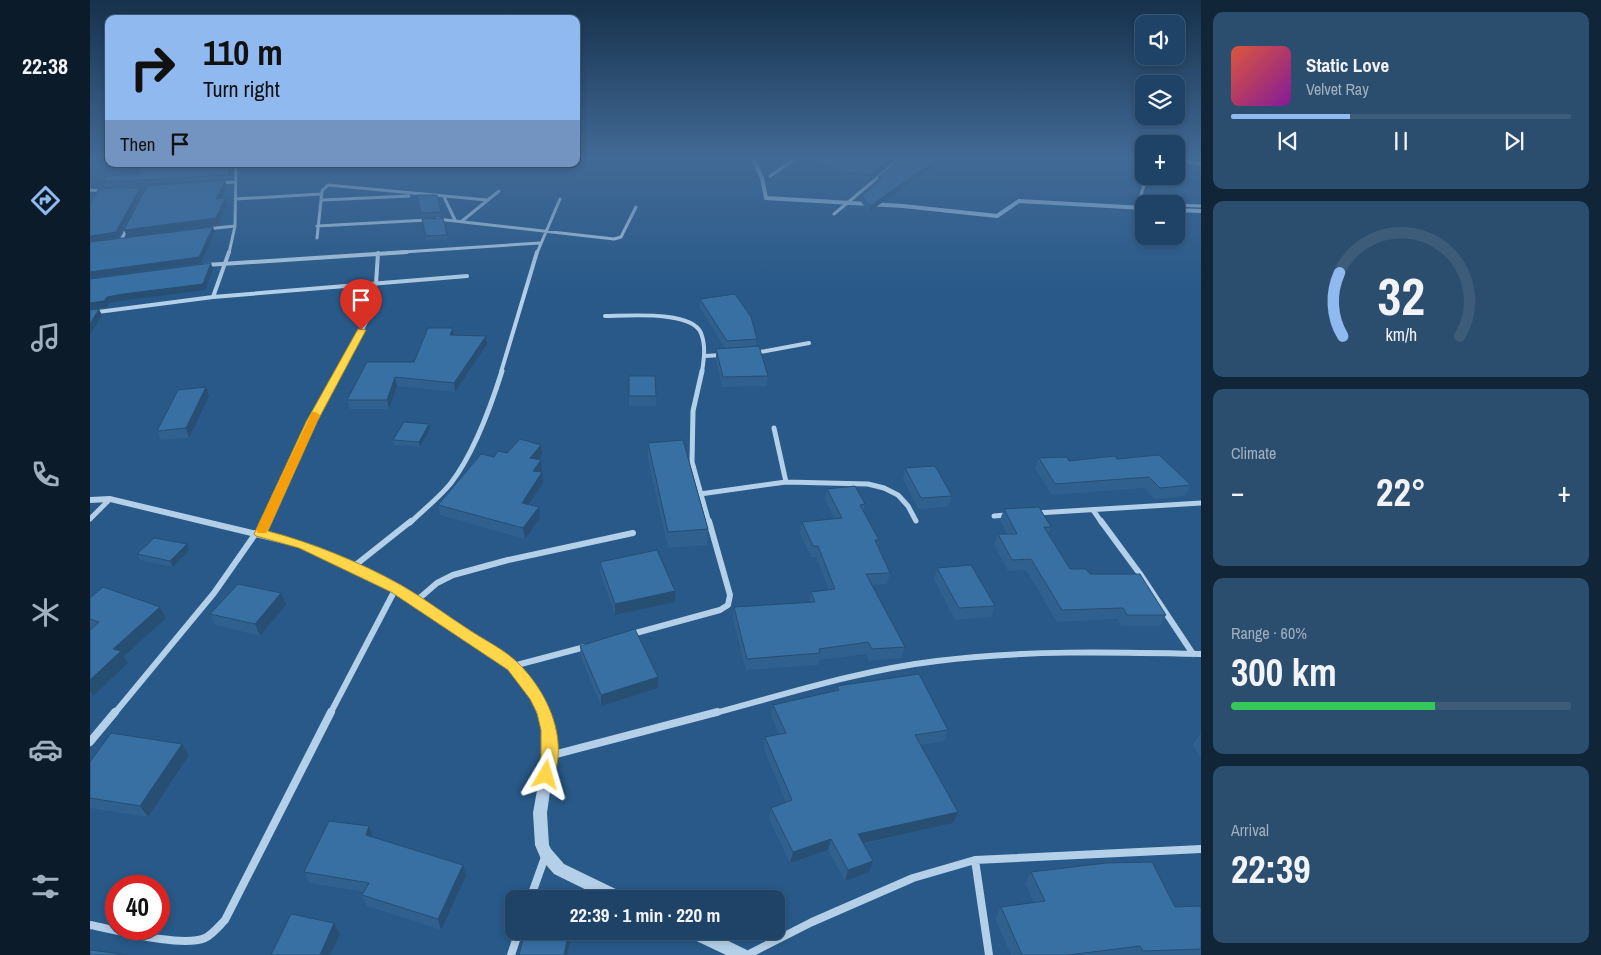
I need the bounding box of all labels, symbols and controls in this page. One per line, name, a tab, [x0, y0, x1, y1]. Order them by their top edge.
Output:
map controls	[1135, 15, 1185, 245]
button: sound	[1135, 15, 1185, 65]
text: 110 m	[203, 29, 283, 76]
icon: right	[120, 35, 185, 100]
text: 22:38	[22, 51, 68, 81]
text: Static Love	[1306, 52, 1389, 78]
text: Turn right	[203, 74, 280, 104]
button: layers	[1135, 75, 1185, 125]
text: Velvet Ray	[1306, 78, 1369, 100]
icon: previous	[1274, 127, 1302, 155]
icon: pause	[1387, 127, 1415, 155]
icon: next	[1500, 127, 1528, 155]
icon: arrive	[166, 130, 194, 158]
text: Then	[120, 131, 156, 157]
button: +	[1135, 135, 1185, 185]
icon: directions	[28, 183, 63, 218]
button: −	[1135, 195, 1185, 245]
text: 32	[1377, 261, 1425, 331]
pin	[340, 279, 382, 330]
icon: arrive	[347, 286, 375, 314]
icon: music	[28, 320, 63, 355]
text: km/h	[1385, 323, 1417, 347]
text: Climate	[1231, 442, 1276, 464]
icon: phone	[28, 457, 63, 492]
text: 22°	[1376, 467, 1426, 518]
text: −	[1231, 473, 1244, 511]
text: +	[1558, 473, 1571, 511]
icon: climate	[28, 595, 63, 630]
text: Range · 60%	[1231, 622, 1307, 644]
text: 300 km	[1231, 647, 1337, 698]
icon: car	[28, 732, 63, 767]
position arrow	[519, 748, 571, 800]
text: Arrival	[1231, 819, 1269, 841]
text: 22:39	[1231, 844, 1311, 895]
icon: filters	[28, 869, 63, 904]
speed limit sign: 40	[105, 875, 170, 940]
text: 22:39 · 1 min · 220 m	[570, 902, 720, 928]

